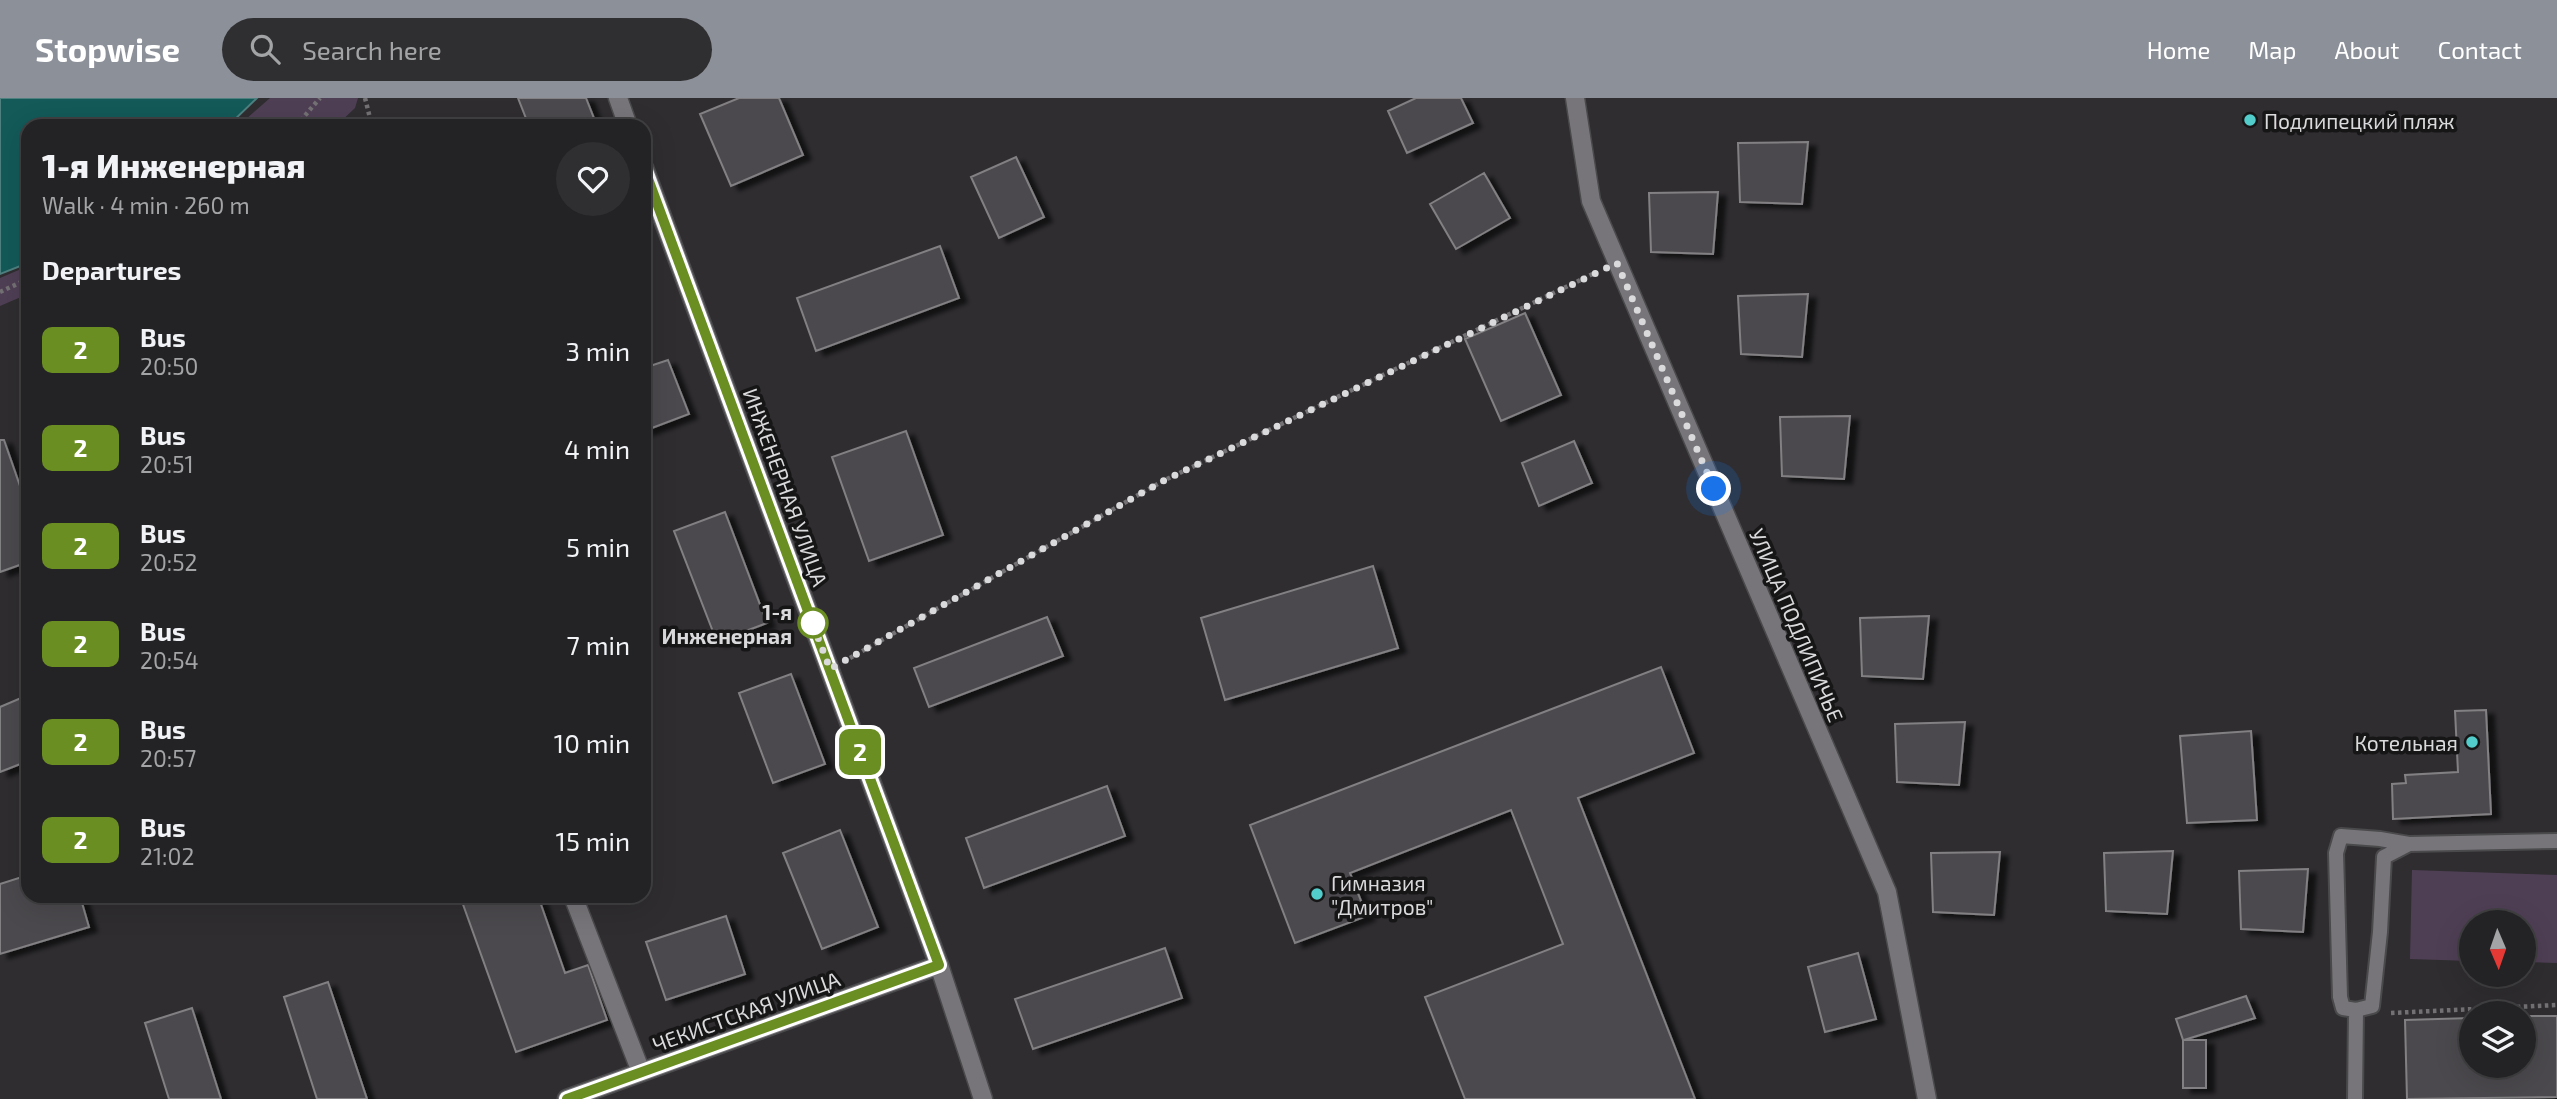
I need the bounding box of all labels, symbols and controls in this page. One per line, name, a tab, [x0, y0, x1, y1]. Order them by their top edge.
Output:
search box	[222, 18, 712, 81]
text: Stopwise	[35, 29, 180, 69]
icon: search	[246, 30, 284, 68]
text: Search here	[302, 34, 442, 65]
text: Home	[2147, 35, 2210, 64]
text: Map	[2248, 35, 2296, 64]
text: About	[2334, 35, 2400, 64]
text: Contact	[2438, 35, 2522, 64]
place label: Подлипецкий пляж	[2264, 108, 2455, 133]
marker: Подлипецкий пляж	[2242, 112, 2258, 128]
button: heart	[556, 142, 630, 216]
text: 1-я Инженерная	[42, 145, 305, 185]
text: Walk · 4 min · 260 m	[42, 191, 250, 219]
text: Departures	[42, 254, 181, 285]
text: Bus	[140, 321, 186, 352]
text: 2	[74, 335, 87, 364]
text: 3 min	[565, 335, 630, 366]
text: 20:50	[140, 352, 198, 380]
street label: ИНЖЕНЕРНАЯ УЛИЦА	[739, 385, 833, 589]
text: Bus	[140, 419, 186, 450]
text: 2	[74, 433, 87, 462]
text: 4 min	[564, 433, 630, 464]
text: 20:51	[140, 450, 194, 478]
your location	[1696, 471, 1731, 506]
text: Bus	[140, 517, 186, 548]
street label: УЛИЦА ПОДЛИПИЧЬЕ	[1745, 525, 1849, 725]
text: 2	[74, 531, 87, 560]
text: 5 min	[566, 531, 630, 562]
text: 20:52	[140, 548, 197, 576]
place label: 1-я Инженерная	[661, 599, 792, 648]
marker: 1-я Инженерная	[798, 608, 828, 638]
text: Bus	[140, 615, 186, 646]
text: 2	[74, 629, 87, 658]
text: 7 min	[567, 629, 630, 660]
text: 20:54	[140, 646, 199, 674]
text: Bus	[140, 713, 186, 744]
text: 2	[74, 727, 87, 756]
text: 10 min	[554, 727, 630, 758]
line badge: 2	[837, 729, 883, 775]
place label: Котельная	[2354, 730, 2458, 755]
marker: Котельная	[2464, 734, 2480, 750]
text: 2	[853, 737, 867, 766]
text: 20:57	[140, 744, 196, 772]
text: Bus	[140, 811, 186, 842]
text: 2	[74, 825, 87, 854]
text: 15 min	[556, 825, 630, 856]
text: 21:02	[140, 842, 194, 870]
place label: Гимназия "Дмитров"	[1331, 870, 1434, 919]
marker: Гимназия "Дмитров"	[1309, 886, 1325, 902]
north arrow	[2459, 910, 2536, 987]
map controls	[2459, 910, 2536, 1078]
street label: ЧЕКИСТСКАЯ УЛИЦА	[649, 965, 843, 1057]
button: layers	[2459, 1001, 2536, 1078]

